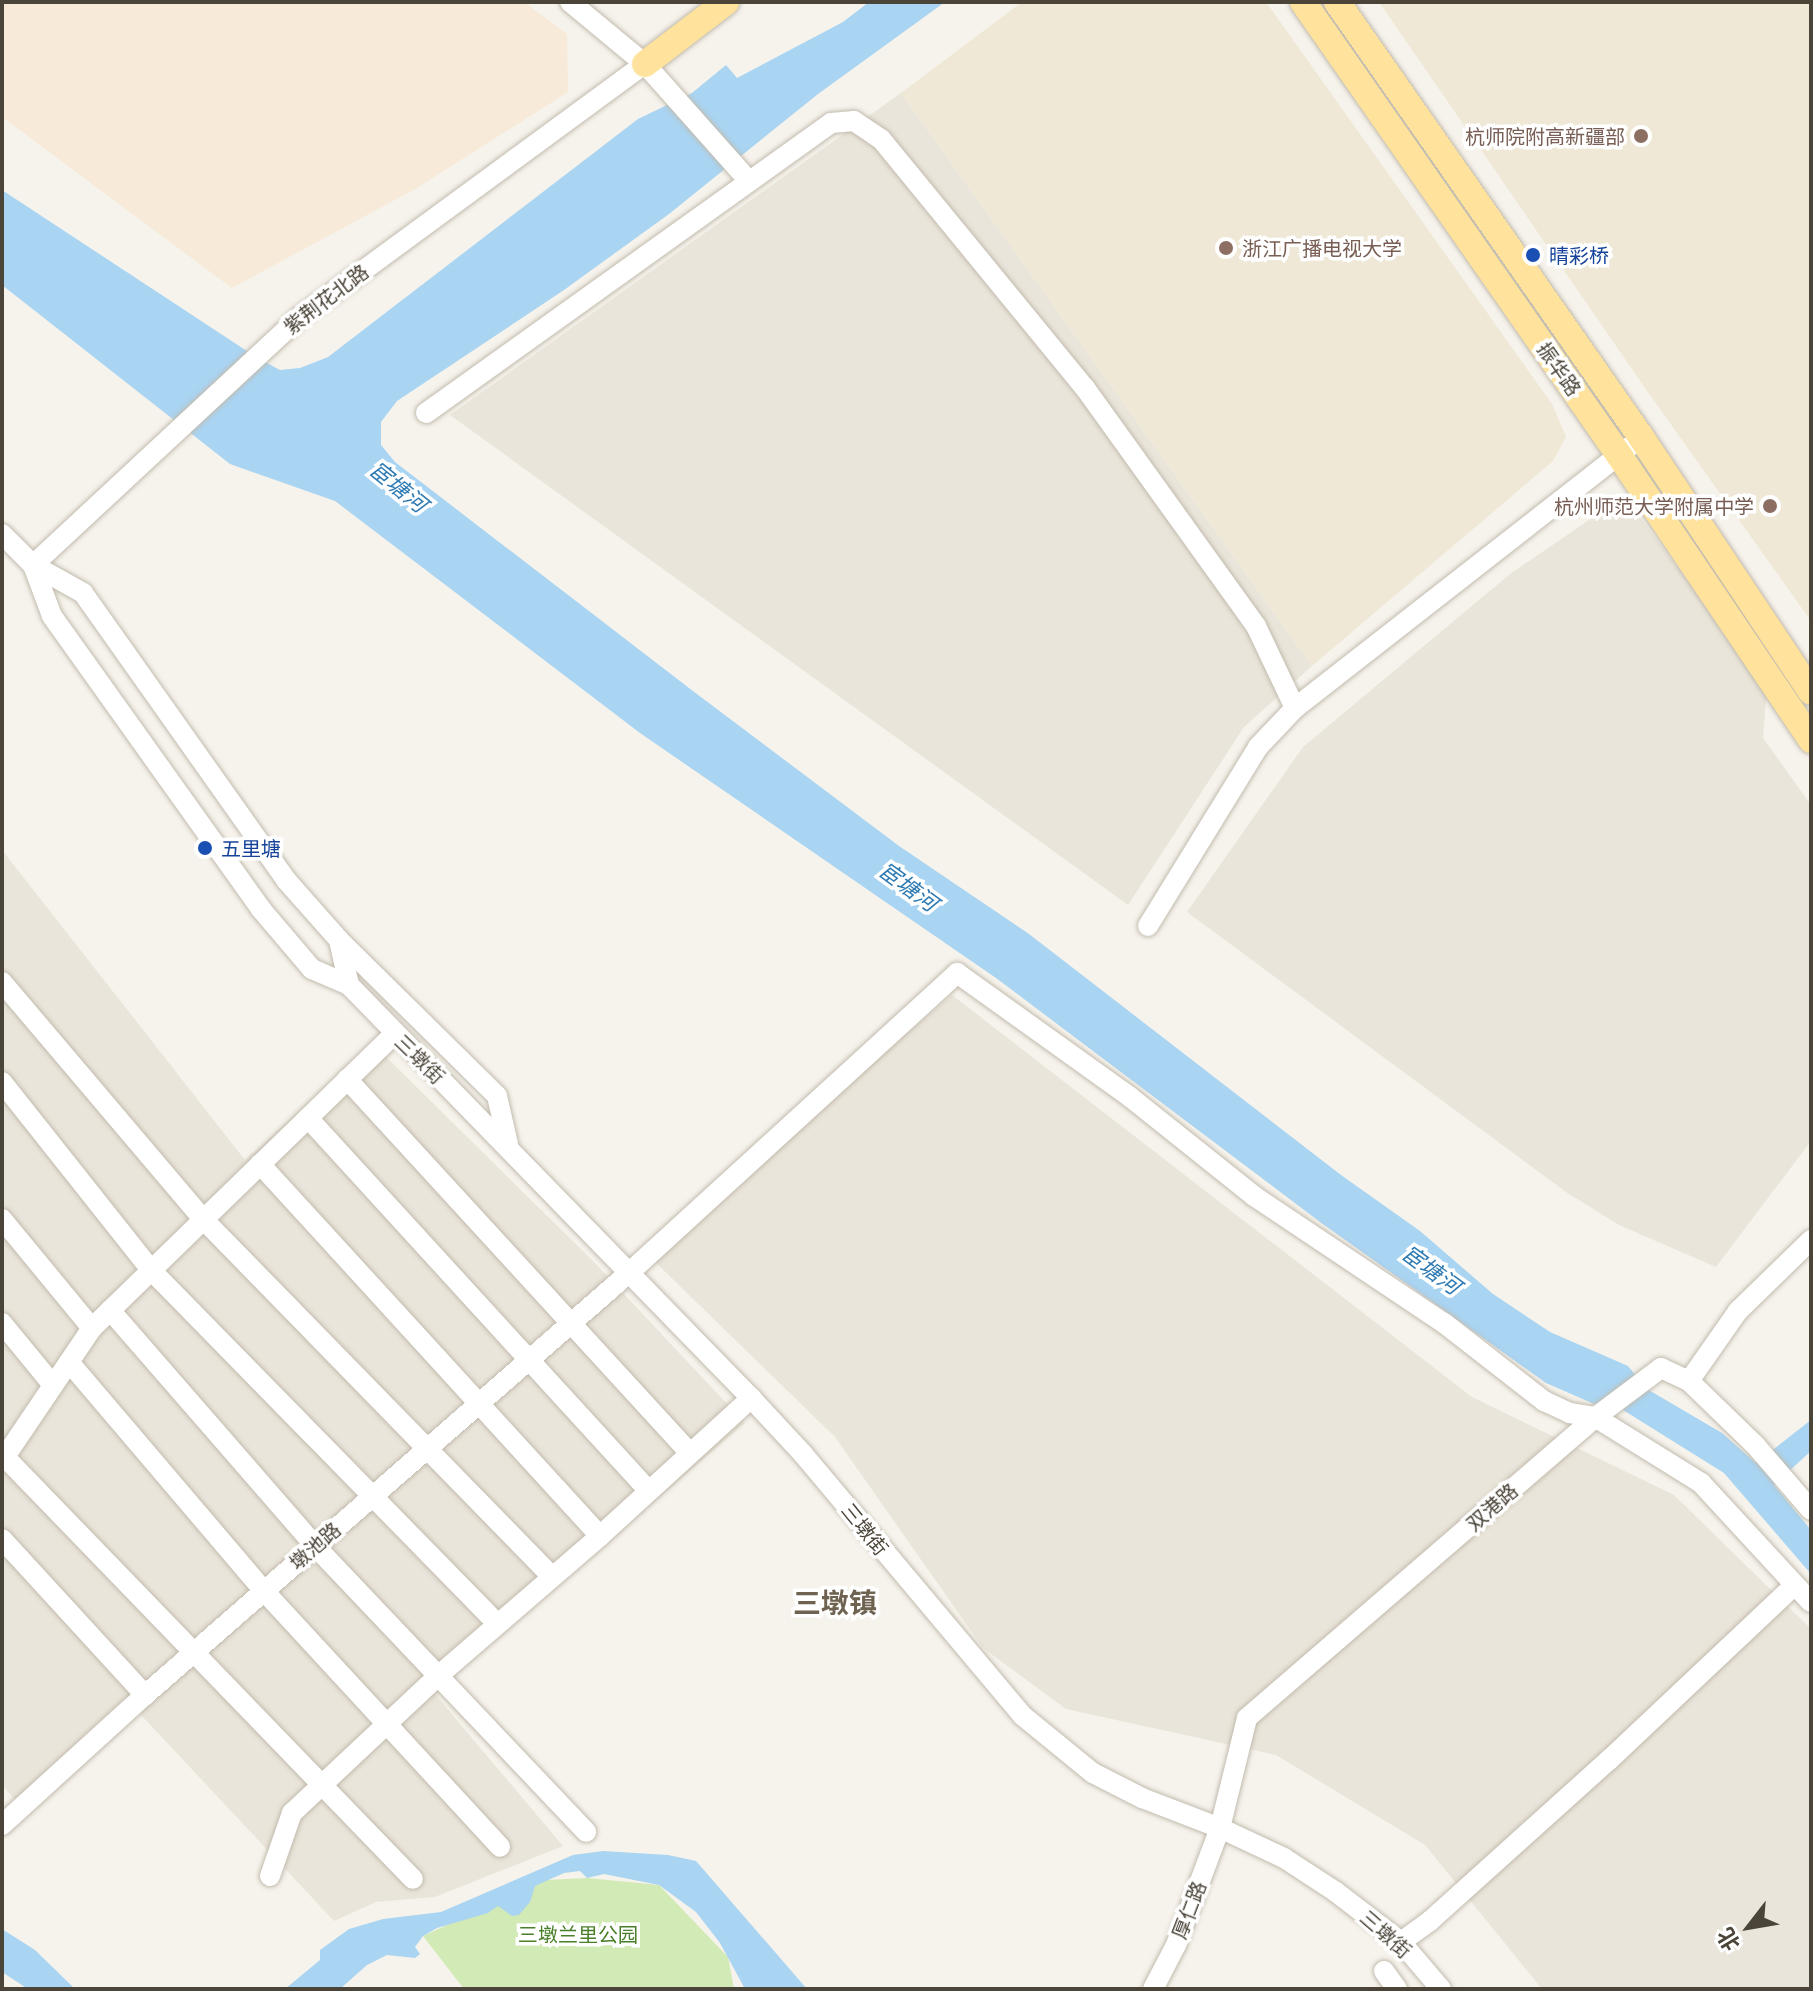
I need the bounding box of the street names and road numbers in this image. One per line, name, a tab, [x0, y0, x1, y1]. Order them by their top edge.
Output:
street label: 紫荆花北路	[279, 259, 373, 339]
street label: 振华路	[1532, 338, 1586, 400]
street label: 三墩街	[390, 1030, 450, 1088]
street label: 双港路	[1461, 1478, 1523, 1536]
street label: 三墩街	[837, 1498, 893, 1560]
street label: 墩池路	[284, 1517, 346, 1575]
street label: 厚仁路	[1167, 1878, 1211, 1942]
street label: 三墩街	[1355, 1905, 1417, 1963]

